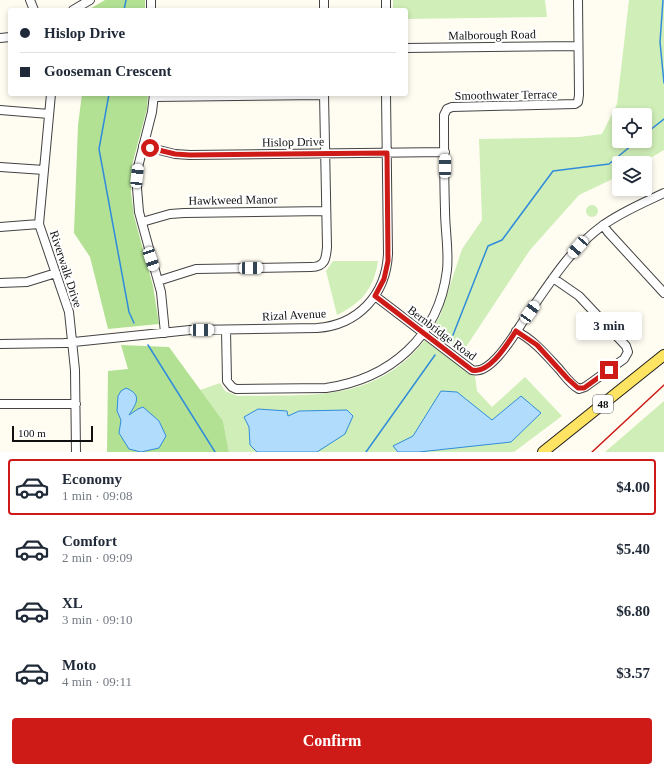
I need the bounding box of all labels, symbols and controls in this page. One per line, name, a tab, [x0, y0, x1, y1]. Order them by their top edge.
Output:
text: Hislop Drive	[44, 25, 125, 41]
street label: Malborough Road	[448, 27, 536, 43]
text: Gooseman Crescent	[44, 63, 172, 79]
street label: Smoothwater Terrace	[455, 87, 557, 103]
map controls	[612, 108, 652, 196]
button: locate	[612, 108, 652, 148]
street label: Hislop Drive	[262, 134, 324, 150]
route start	[141, 139, 159, 157]
car	[439, 154, 451, 178]
button: layers	[612, 156, 652, 196]
car	[130, 163, 144, 189]
street label: Hawkweed Manor	[188, 192, 278, 208]
street label: Riverwalk Drive	[47, 229, 85, 309]
car	[566, 234, 590, 260]
car	[142, 246, 160, 272]
car	[239, 262, 263, 274]
car	[518, 299, 542, 325]
street label: Bernbridge Road	[405, 303, 479, 363]
street label: Rizal Avenue	[262, 306, 326, 324]
callout: 3 min	[576, 312, 642, 340]
text: 3 min	[593, 318, 625, 333]
car	[190, 324, 214, 336]
route end	[600, 361, 618, 379]
road number: 48	[593, 395, 613, 413]
scale bar	[12, 424, 93, 443]
text: 100 m	[18, 427, 46, 439]
icon: car	[14, 469, 50, 505]
text: Economy	[62, 471, 122, 487]
text: $4.00	[616, 479, 650, 495]
text: 1 min · 09:08	[62, 488, 132, 503]
icon: car	[14, 531, 50, 567]
text: Comfort	[62, 533, 117, 549]
text: $5.40	[616, 541, 650, 557]
text: 2 min · 09:09	[62, 550, 132, 565]
icon: car	[14, 593, 50, 629]
text: XL	[62, 595, 83, 611]
text: $6.80	[616, 603, 650, 619]
text: 3 min · 09:10	[62, 612, 132, 627]
icon: car	[14, 655, 50, 691]
text: Moto	[62, 657, 96, 673]
text: $3.57	[616, 665, 650, 681]
text: 4 min · 09:11	[62, 674, 132, 689]
button: Confirm	[12, 718, 652, 764]

